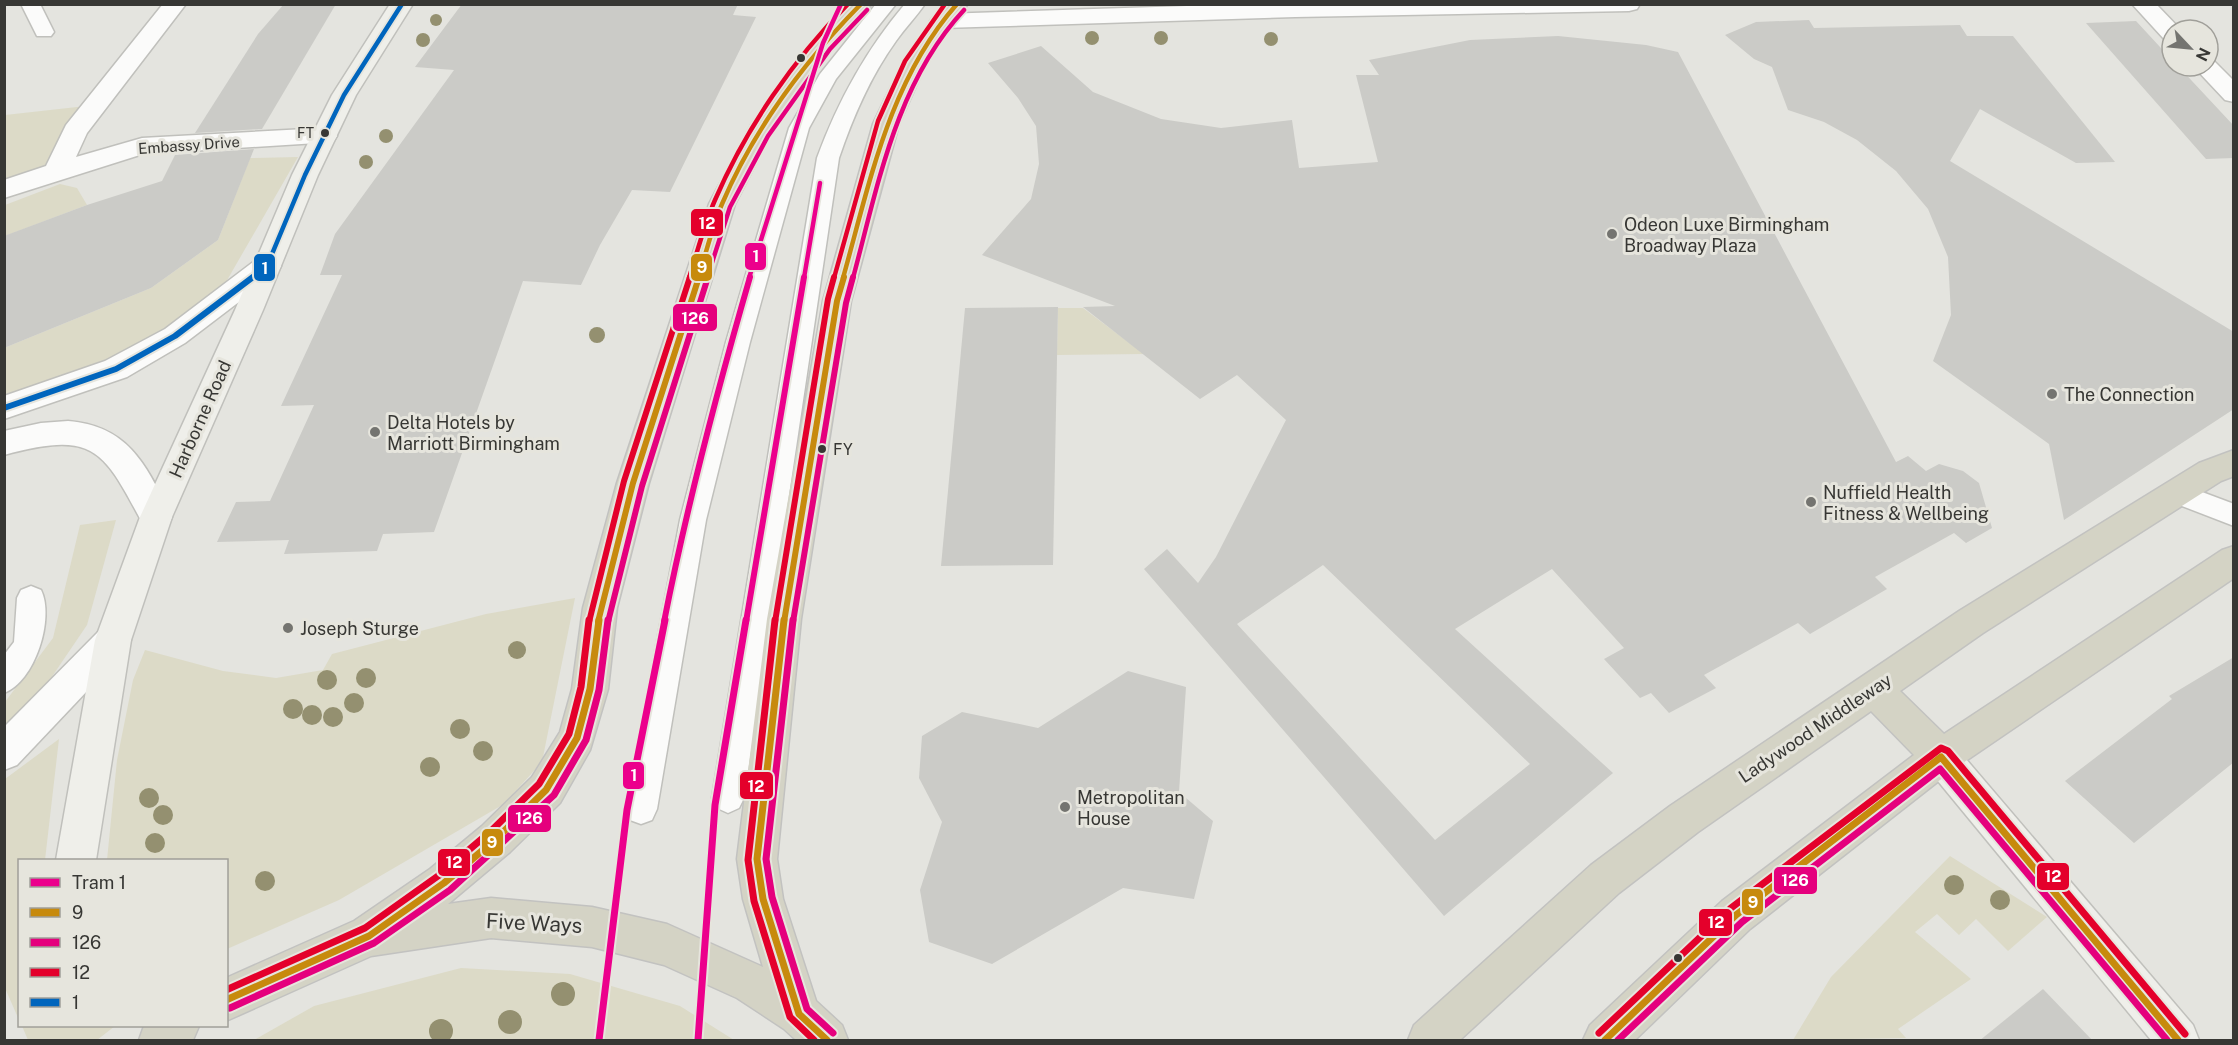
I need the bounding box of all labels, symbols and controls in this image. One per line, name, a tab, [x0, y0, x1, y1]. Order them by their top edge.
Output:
north arrow	[2160, 18, 2220, 78]
text: N	[2192, 45, 2214, 64]
unlabelled marker	[795, 52, 807, 64]
place label: FT	[297, 125, 314, 141]
marker: FT	[319, 127, 331, 139]
street label: Embassy Drive	[138, 133, 240, 157]
line badge: 12	[690, 208, 724, 237]
text: 12	[698, 214, 716, 233]
place label: Odeon Luxe Birmingham Broadway Plaza	[1624, 214, 1829, 256]
marker: Odeon Luxe Birmingham Broadway Plaza	[1605, 227, 1619, 241]
line badge: 1	[744, 242, 767, 271]
text: 1	[753, 247, 759, 266]
line badge: 1	[253, 253, 276, 282]
line badge: 9	[690, 253, 713, 282]
text: 9	[697, 258, 707, 277]
text: 1	[262, 259, 268, 278]
line badge: 126	[672, 303, 718, 332]
text: 126	[681, 309, 709, 328]
street label: Harborne Road	[165, 357, 235, 481]
place label: The Connection	[2064, 384, 2194, 405]
marker: The Connection	[2045, 387, 2059, 401]
place label: Delta Hotels by Marriott Birmingham	[387, 412, 560, 454]
marker: Delta Hotels by Marriott Birmingham	[368, 425, 382, 439]
place label: FY	[833, 440, 853, 459]
marker: FY	[816, 443, 828, 455]
place label: Nuffield Health Fitness & Wellbeing	[1823, 482, 1989, 524]
marker: Nuffield Health Fitness & Wellbeing	[1804, 495, 1818, 509]
place label: Joseph Sturge	[300, 618, 419, 639]
marker: Joseph Sturge	[281, 621, 295, 635]
street label: Ladywood Middleway	[1734, 669, 1896, 787]
line badge: 1	[622, 761, 645, 790]
text: 1	[631, 766, 637, 785]
line badge: 12	[739, 771, 774, 800]
text: 12	[747, 777, 765, 796]
place label: Metropolitan House	[1077, 787, 1185, 829]
marker: Metropolitan House	[1058, 800, 1072, 814]
line badge: 126	[507, 804, 552, 833]
text: 126	[515, 809, 543, 828]
line badge: 9	[481, 828, 504, 857]
text: 9	[487, 833, 497, 852]
line badge: 12	[437, 848, 471, 877]
text: 12	[445, 853, 463, 872]
legend	[18, 859, 228, 1027]
line badge: 12	[2036, 862, 2070, 891]
line badge: 126	[1773, 866, 1818, 895]
text: 12	[2044, 867, 2062, 886]
text: 126	[1781, 871, 1809, 890]
text: Tram 1	[72, 872, 126, 893]
line badge: 9	[1741, 888, 1764, 916]
text: 9	[1748, 893, 1758, 912]
text: 9	[72, 902, 83, 923]
street label: Five Ways	[485, 908, 583, 938]
line badge: 12	[1698, 908, 1733, 937]
text: 12	[1707, 913, 1725, 932]
text: 126	[72, 932, 101, 953]
unlabelled marker	[1672, 952, 1684, 964]
text: 12	[72, 962, 90, 983]
text: 1	[72, 992, 79, 1013]

